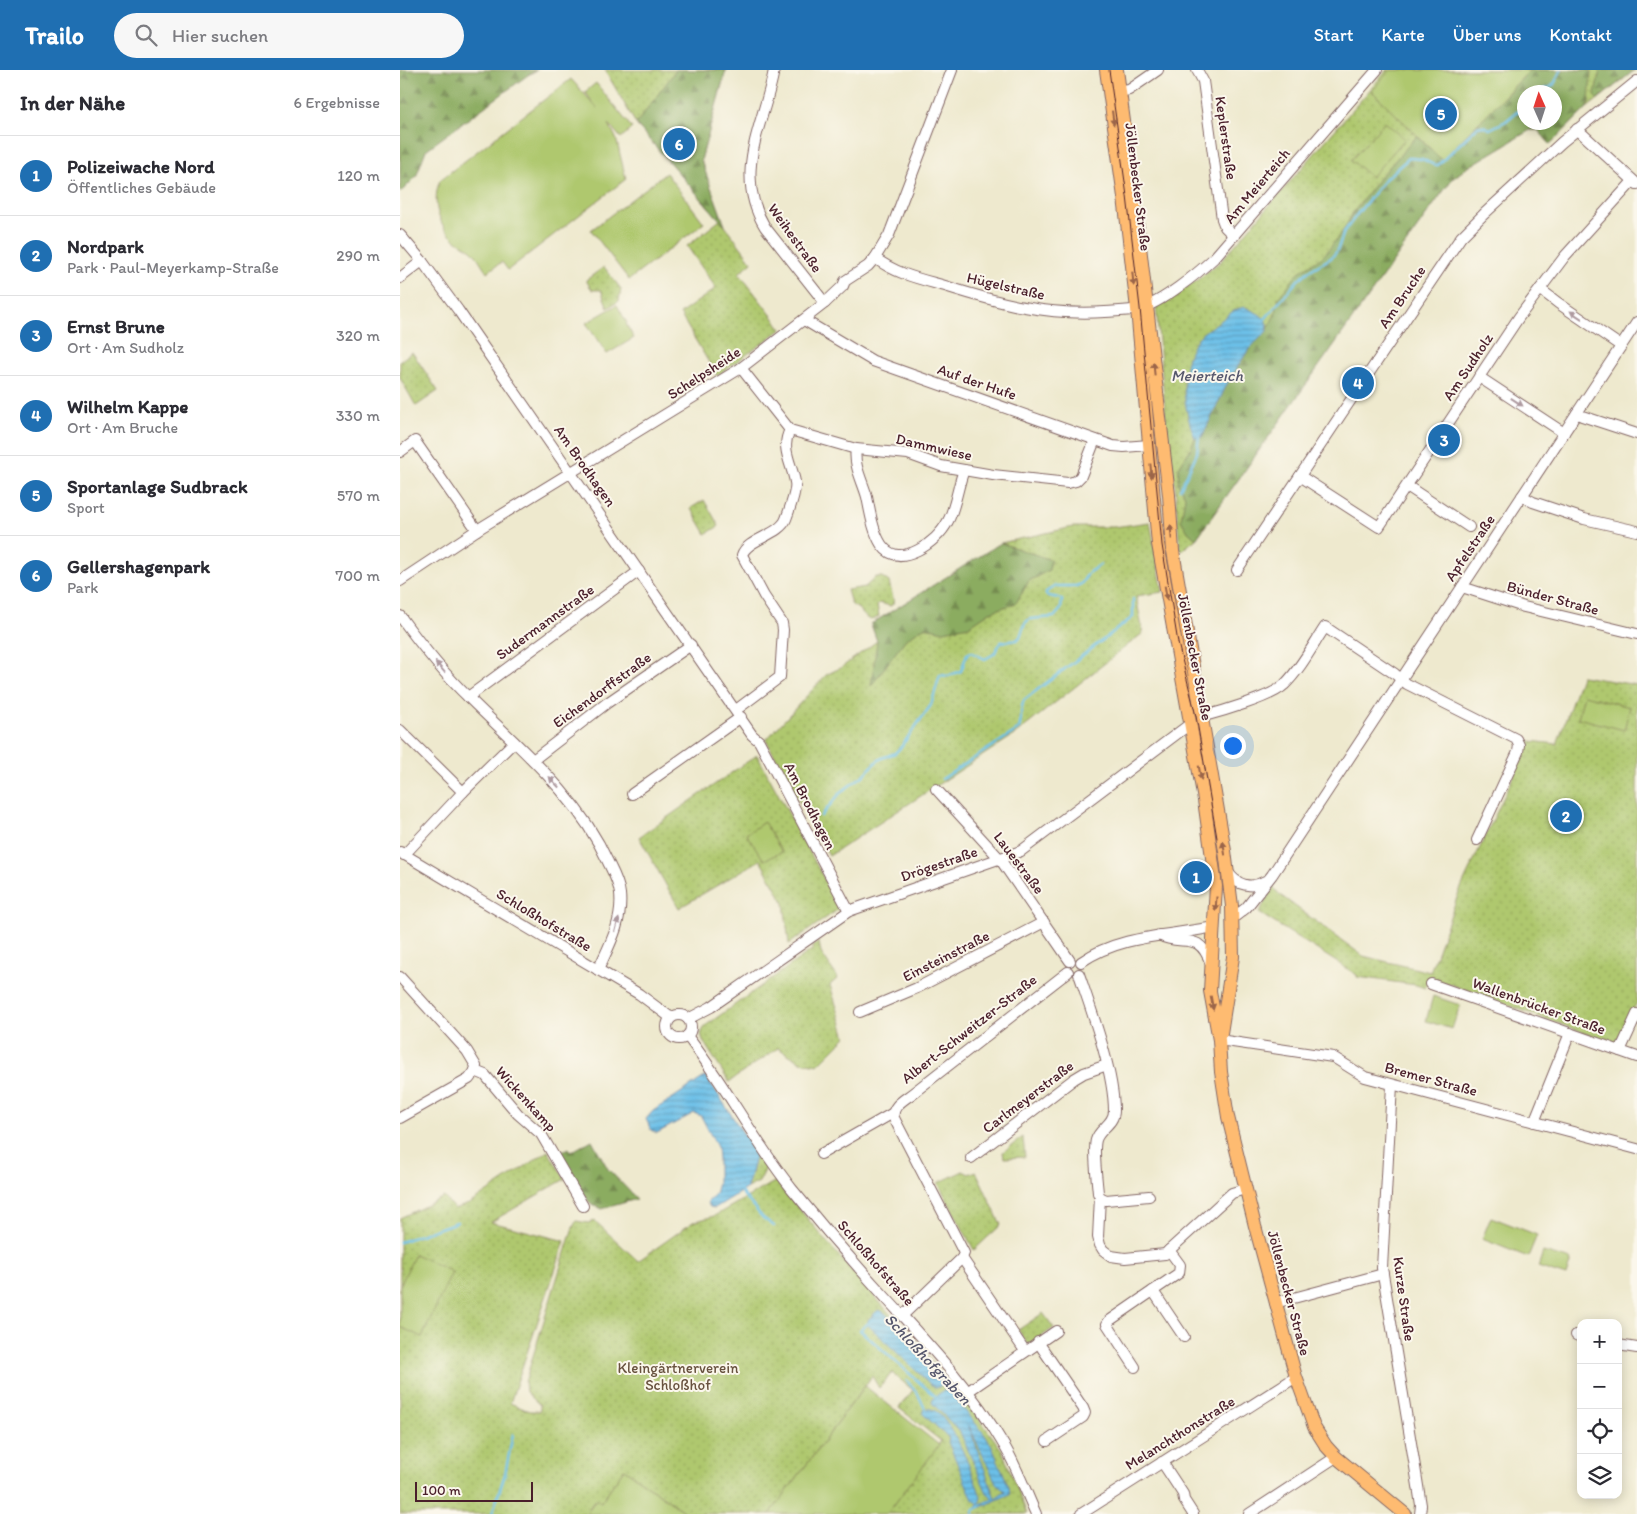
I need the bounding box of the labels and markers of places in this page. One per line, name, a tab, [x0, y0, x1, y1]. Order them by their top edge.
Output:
pin: 5	[1425, 95, 1457, 133]
pin: 6	[663, 125, 695, 163]
pin: 4	[1342, 364, 1374, 402]
pin: 3	[1428, 421, 1460, 459]
pin: 2	[1550, 797, 1582, 835]
pin: 1	[1180, 858, 1212, 896]

